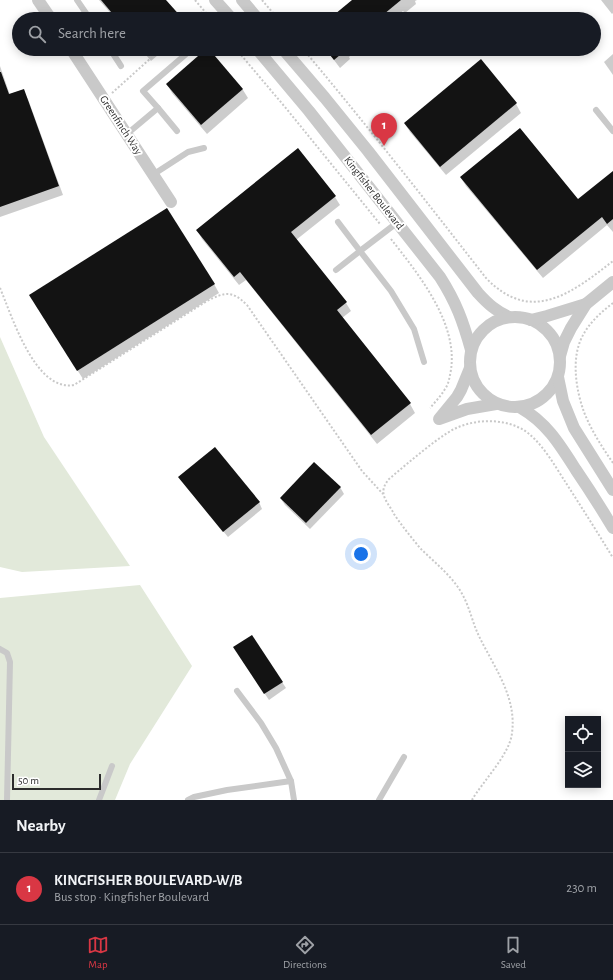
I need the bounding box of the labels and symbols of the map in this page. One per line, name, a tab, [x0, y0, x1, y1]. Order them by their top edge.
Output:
street label: Greenfinch Way	[98, 93, 144, 157]
pin: 1	[371, 113, 397, 146]
street label: Kingfisher Boulevard	[342, 154, 406, 232]
your location	[351, 544, 371, 564]
scale bar	[12, 772, 101, 791]

